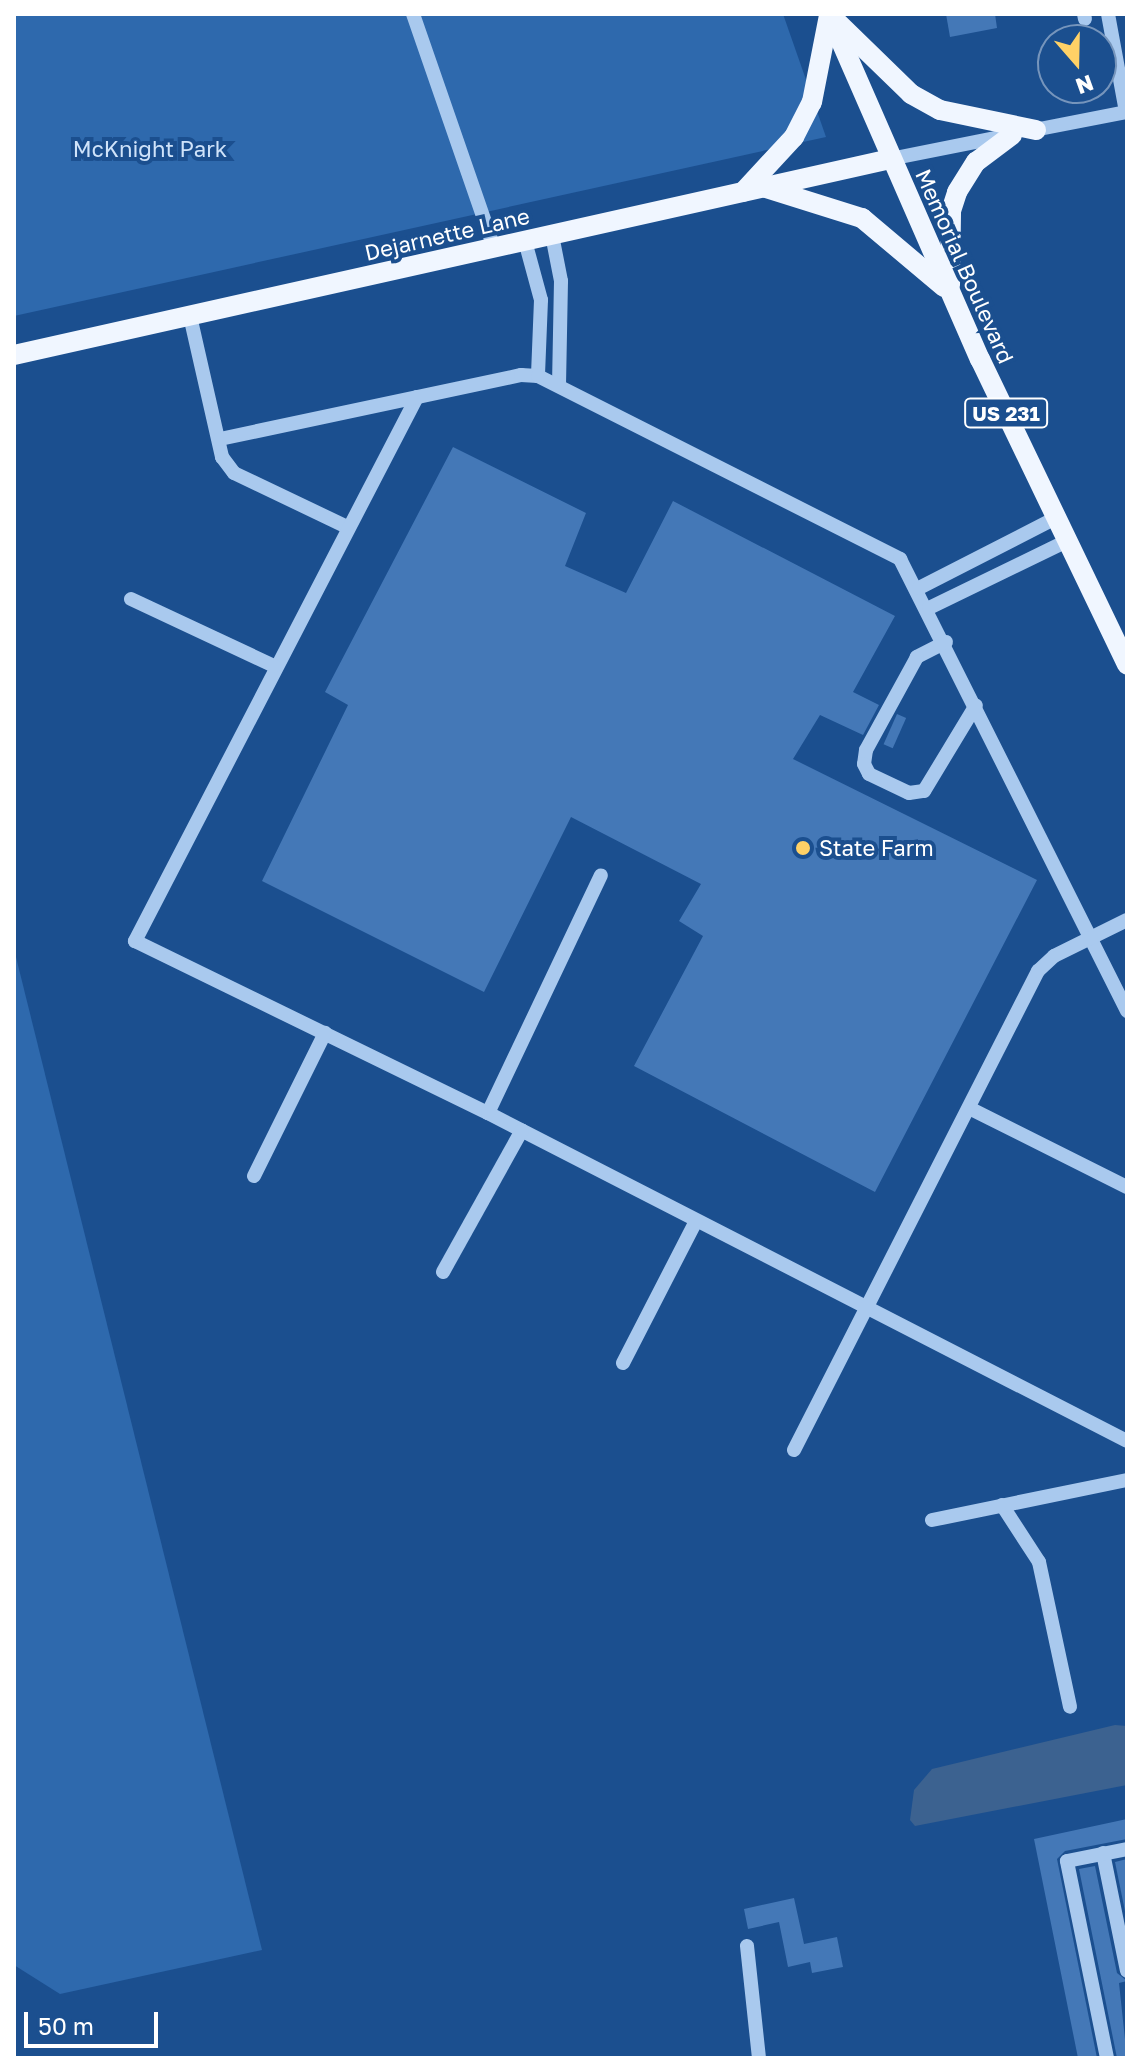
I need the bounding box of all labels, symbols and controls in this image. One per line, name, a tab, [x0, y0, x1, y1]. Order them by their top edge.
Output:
north arrow	[1037, 24, 1117, 104]
text: N	[1072, 70, 1097, 101]
park label: McKnight Park	[73, 136, 227, 162]
street label: Memorial Boulevard	[910, 165, 1020, 367]
street label: Dejarnette Lane	[362, 202, 532, 266]
road number: US 231	[964, 397, 1048, 429]
place label: State Farm	[819, 835, 934, 861]
marker: State Farm	[794, 839, 812, 857]
scale bar	[28, 1996, 162, 2046]
text: 50 m	[38, 2011, 94, 2040]

